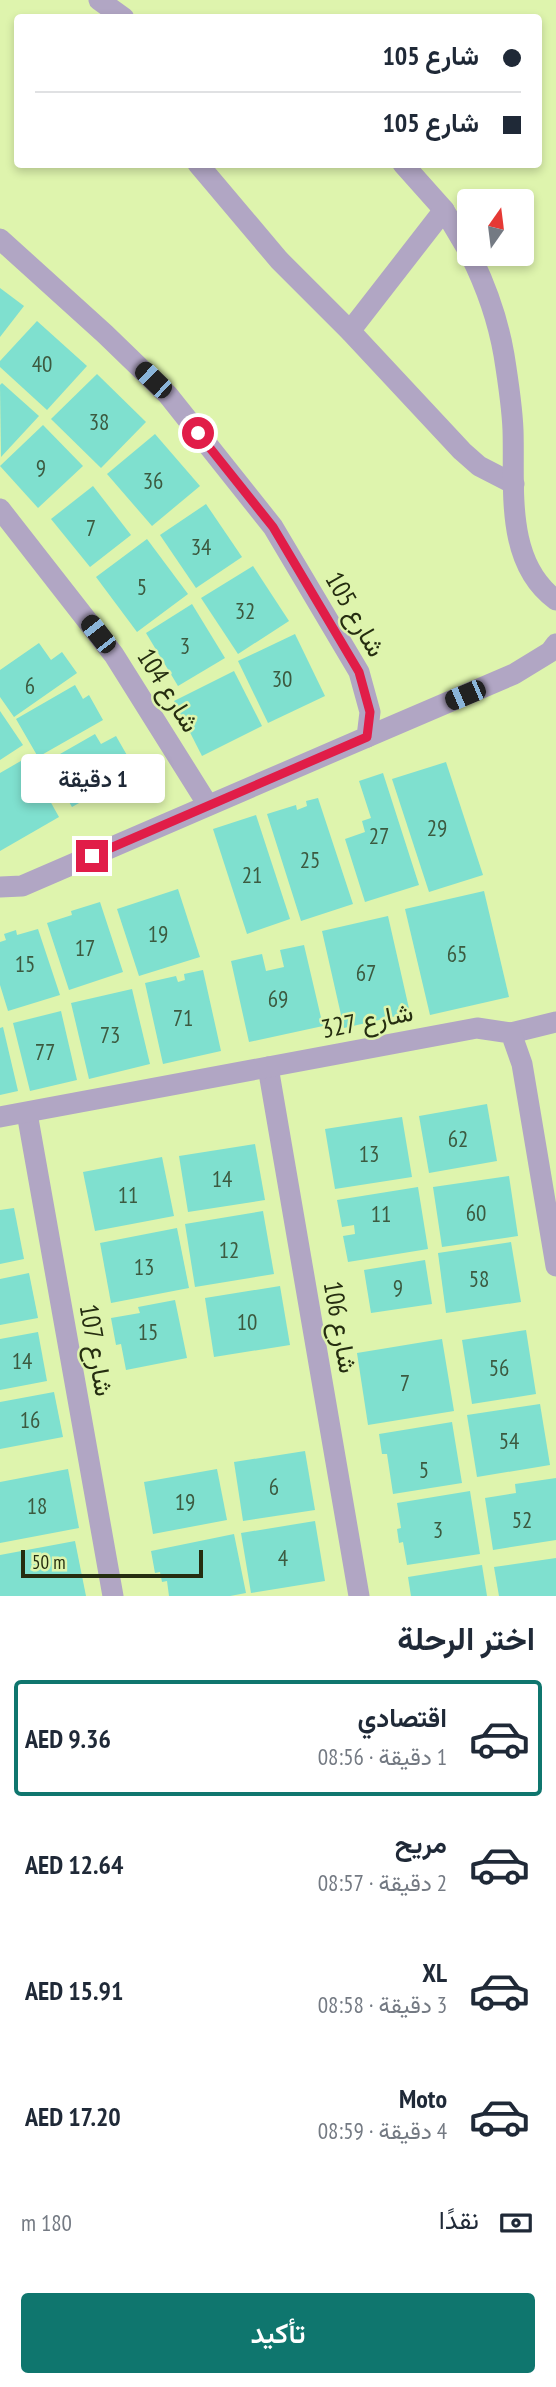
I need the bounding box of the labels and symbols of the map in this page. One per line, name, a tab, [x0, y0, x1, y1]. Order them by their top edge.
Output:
north arrow	[457, 189, 534, 266]
house number: 40	[32, 349, 52, 378]
car	[131, 358, 176, 402]
house number: 38	[89, 407, 109, 436]
route start	[182, 417, 214, 449]
house number: 9	[36, 453, 46, 482]
house number: 36	[143, 466, 163, 495]
house number: 7	[86, 513, 96, 542]
house number: 34	[191, 532, 211, 561]
street label: شارع 105	[317, 566, 394, 663]
house number: 5	[137, 572, 147, 601]
house number: 32	[235, 596, 255, 625]
car	[77, 611, 120, 657]
house number: 3	[180, 631, 190, 660]
street label: شارع 104	[129, 642, 208, 739]
house number: 30	[272, 664, 292, 693]
house number: 6	[25, 671, 35, 700]
car	[442, 677, 489, 713]
callout: 1 دقيقة	[20, 754, 164, 804]
house number: 29	[427, 813, 447, 842]
house number: 27	[369, 821, 389, 850]
route end	[76, 840, 108, 872]
house number: 25	[300, 845, 320, 874]
house number: 21	[242, 860, 262, 889]
house number: 19	[148, 919, 168, 948]
house number: 17	[75, 933, 95, 962]
house number: 65	[447, 939, 467, 968]
house number: 15	[15, 949, 35, 978]
house number: 67	[356, 958, 376, 987]
house number: 69	[268, 984, 288, 1013]
street label: شارع 327	[318, 995, 416, 1047]
house number: 71	[173, 1003, 193, 1032]
house number: 73	[100, 1020, 120, 1049]
house number: 77	[35, 1037, 55, 1066]
house number: 62	[448, 1124, 468, 1153]
house number: 13	[359, 1139, 379, 1168]
house number: 14	[212, 1164, 232, 1193]
house number: 11	[118, 1180, 138, 1209]
house number: 60	[466, 1198, 486, 1227]
house number: 11	[371, 1199, 391, 1228]
house number: 12	[219, 1235, 239, 1264]
house number: 13	[134, 1252, 154, 1281]
house number: 58	[469, 1264, 489, 1293]
house number: 9	[393, 1273, 403, 1302]
street label: شارع 106	[315, 1278, 365, 1376]
street label: شارع 107	[71, 1301, 121, 1399]
house number: 10	[237, 1307, 257, 1336]
house number: 15	[138, 1317, 158, 1346]
house number: 14	[12, 1346, 32, 1375]
house number: 56	[489, 1353, 509, 1382]
house number: 7	[400, 1368, 410, 1397]
house number: 16	[20, 1405, 40, 1434]
house number: 54	[499, 1426, 519, 1455]
house number: 5	[419, 1455, 429, 1484]
house number: 6	[269, 1472, 279, 1501]
house number: 19	[175, 1487, 195, 1516]
house number: 18	[27, 1491, 47, 1520]
house number: 52	[512, 1505, 532, 1534]
house number: 3	[433, 1515, 443, 1544]
house number: 4	[278, 1543, 288, 1572]
scale bar	[21, 1547, 203, 1579]

